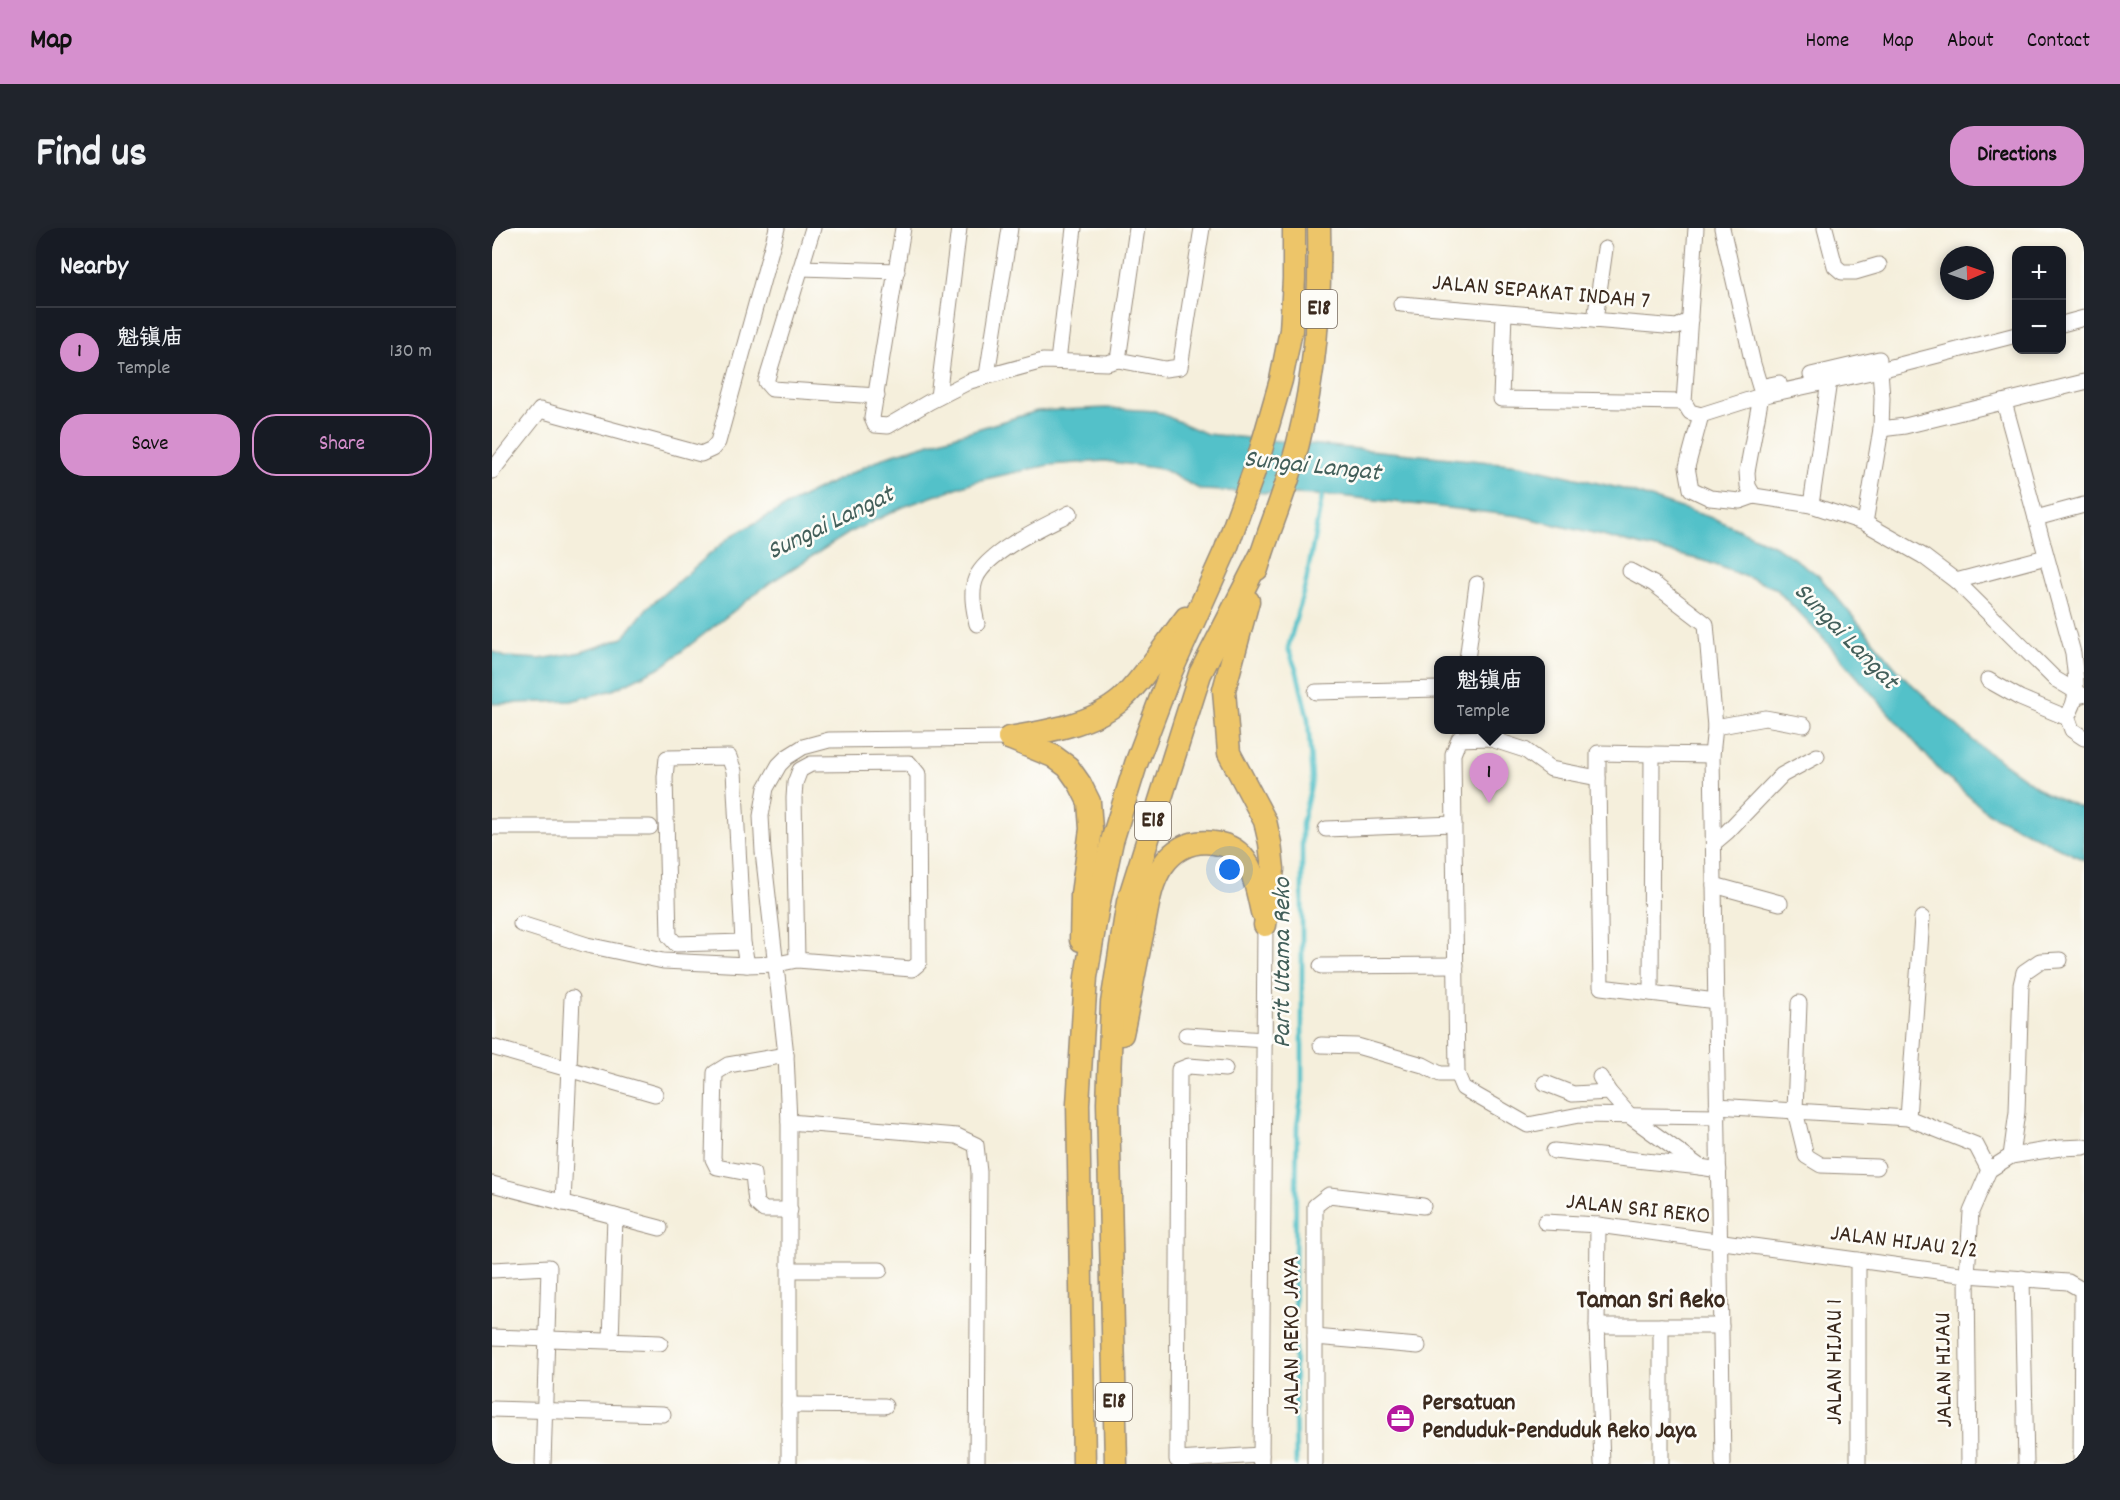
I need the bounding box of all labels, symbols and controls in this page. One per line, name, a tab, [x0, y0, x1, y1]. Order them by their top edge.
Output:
text: Map	[30, 22, 72, 62]
text: Home	[1805, 27, 1849, 57]
text: Map	[1882, 27, 1914, 57]
text: About	[1947, 27, 1994, 57]
text: Contact	[2027, 27, 2090, 57]
text: Find us	[36, 126, 147, 186]
button: Directions	[1950, 126, 2084, 186]
north arrow	[1940, 246, 1994, 300]
map controls	[2012, 246, 2066, 354]
button: +	[2012, 246, 2066, 300]
text: Nearby	[60, 249, 128, 286]
street label: JALAN SEPAKAT INDAH 7	[1431, 267, 1651, 319]
road number: E18	[1301, 290, 1337, 328]
button: −	[2012, 300, 2066, 354]
text: 魁镇庙	[117, 324, 183, 355]
text: 1	[77, 338, 82, 366]
text: 130 m	[390, 338, 432, 366]
text: Temple	[117, 355, 170, 383]
button: Save	[60, 414, 240, 476]
button: Share	[252, 414, 432, 476]
water label: Sungai Langat	[1242, 441, 1384, 493]
water label: Sungai Langat	[761, 476, 903, 571]
water label: Sungai Langat	[1784, 575, 1908, 701]
popup	[1434, 656, 1545, 734]
text: 魁镇庙	[1456, 667, 1523, 698]
text: Temple	[1456, 698, 1510, 726]
pin: 1	[1470, 754, 1508, 803]
road number: E18	[1135, 802, 1171, 840]
your location	[1215, 855, 1244, 884]
water label: Parit Utama Reko	[1265, 876, 1302, 1048]
street label: JALAN SRI REKO	[1564, 1186, 1712, 1234]
street label: JALAN HIJAU 2/2	[1828, 1217, 1980, 1269]
street label: JALAN REKO JAYA	[1276, 1256, 1310, 1414]
district label: Taman Sri Reko	[1577, 1283, 1726, 1320]
street label: JALAN HIJAU 1	[1819, 1299, 1853, 1425]
street label: JALAN HIJAU	[1927, 1312, 1963, 1428]
road number: E18	[1096, 1383, 1132, 1421]
place label: Persatuan Penduduk-Penduduk Reko Jaya	[1422, 1387, 1697, 1449]
office icon: Persatuan Penduduk-Penduduk Reko Jaya	[1385, 1402, 1417, 1434]

